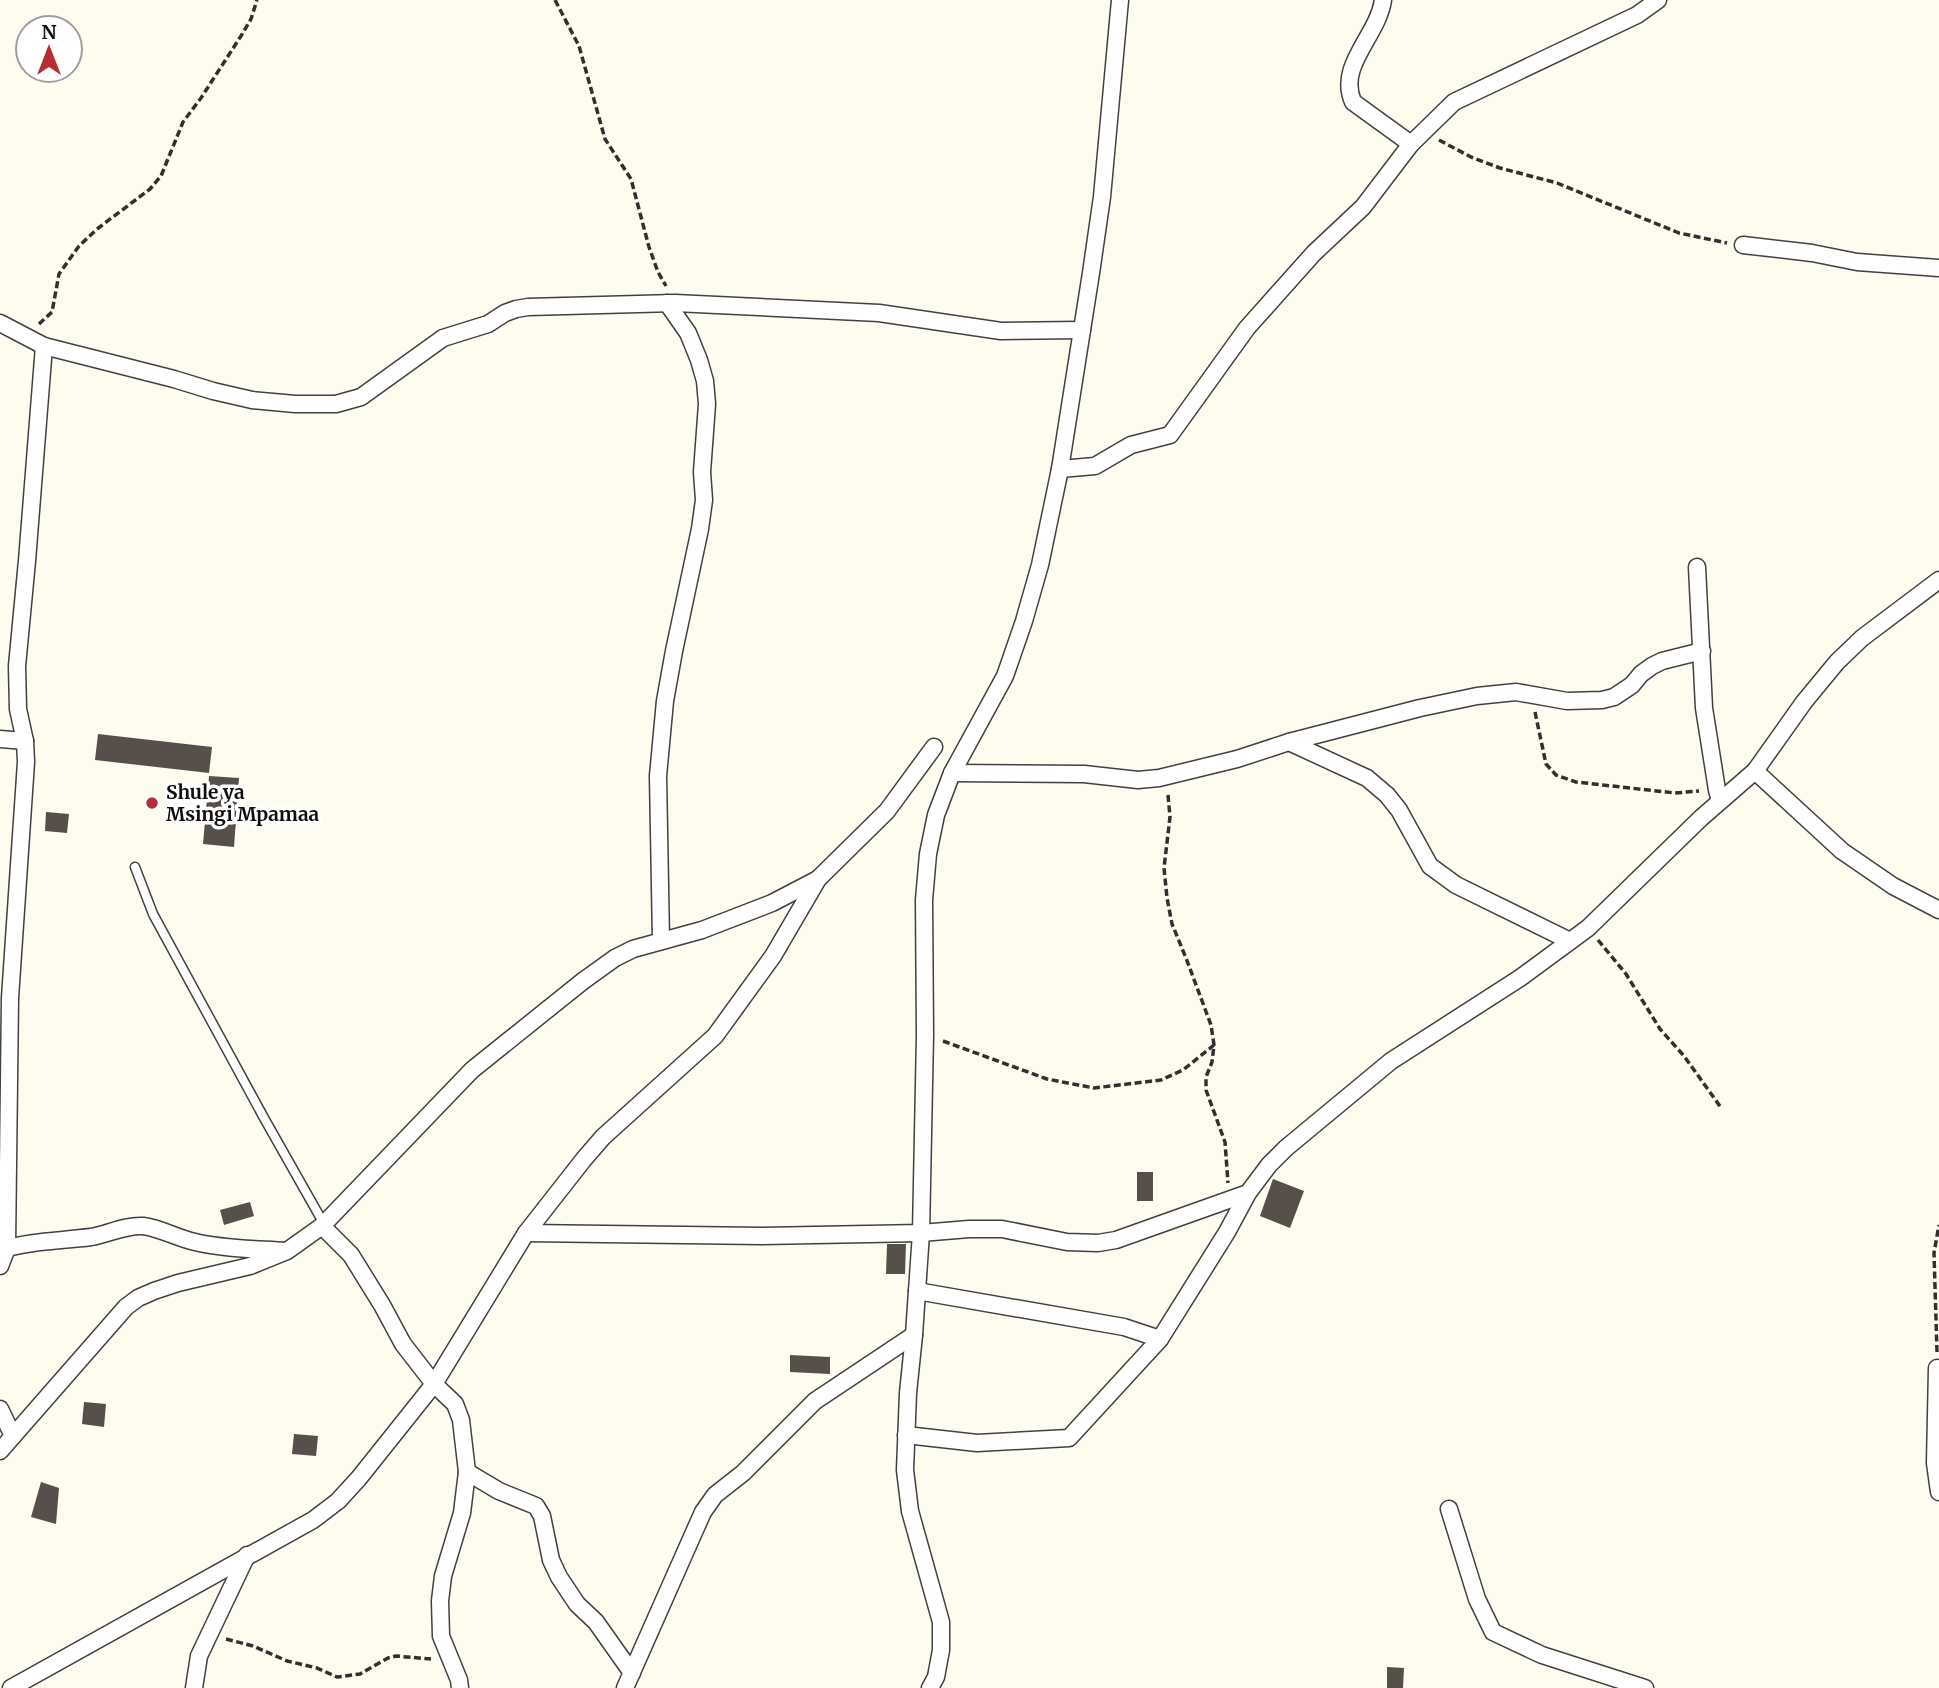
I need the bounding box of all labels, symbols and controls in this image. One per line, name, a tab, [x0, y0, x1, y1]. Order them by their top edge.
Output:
north arrow	[14, 14, 84, 84]
text: N	[41, 20, 57, 44]
place label: Shule ya Msingi Mpamaa	[166, 780, 320, 826]
marker: Shule ya Msingi Mpamaa	[144, 795, 160, 811]

